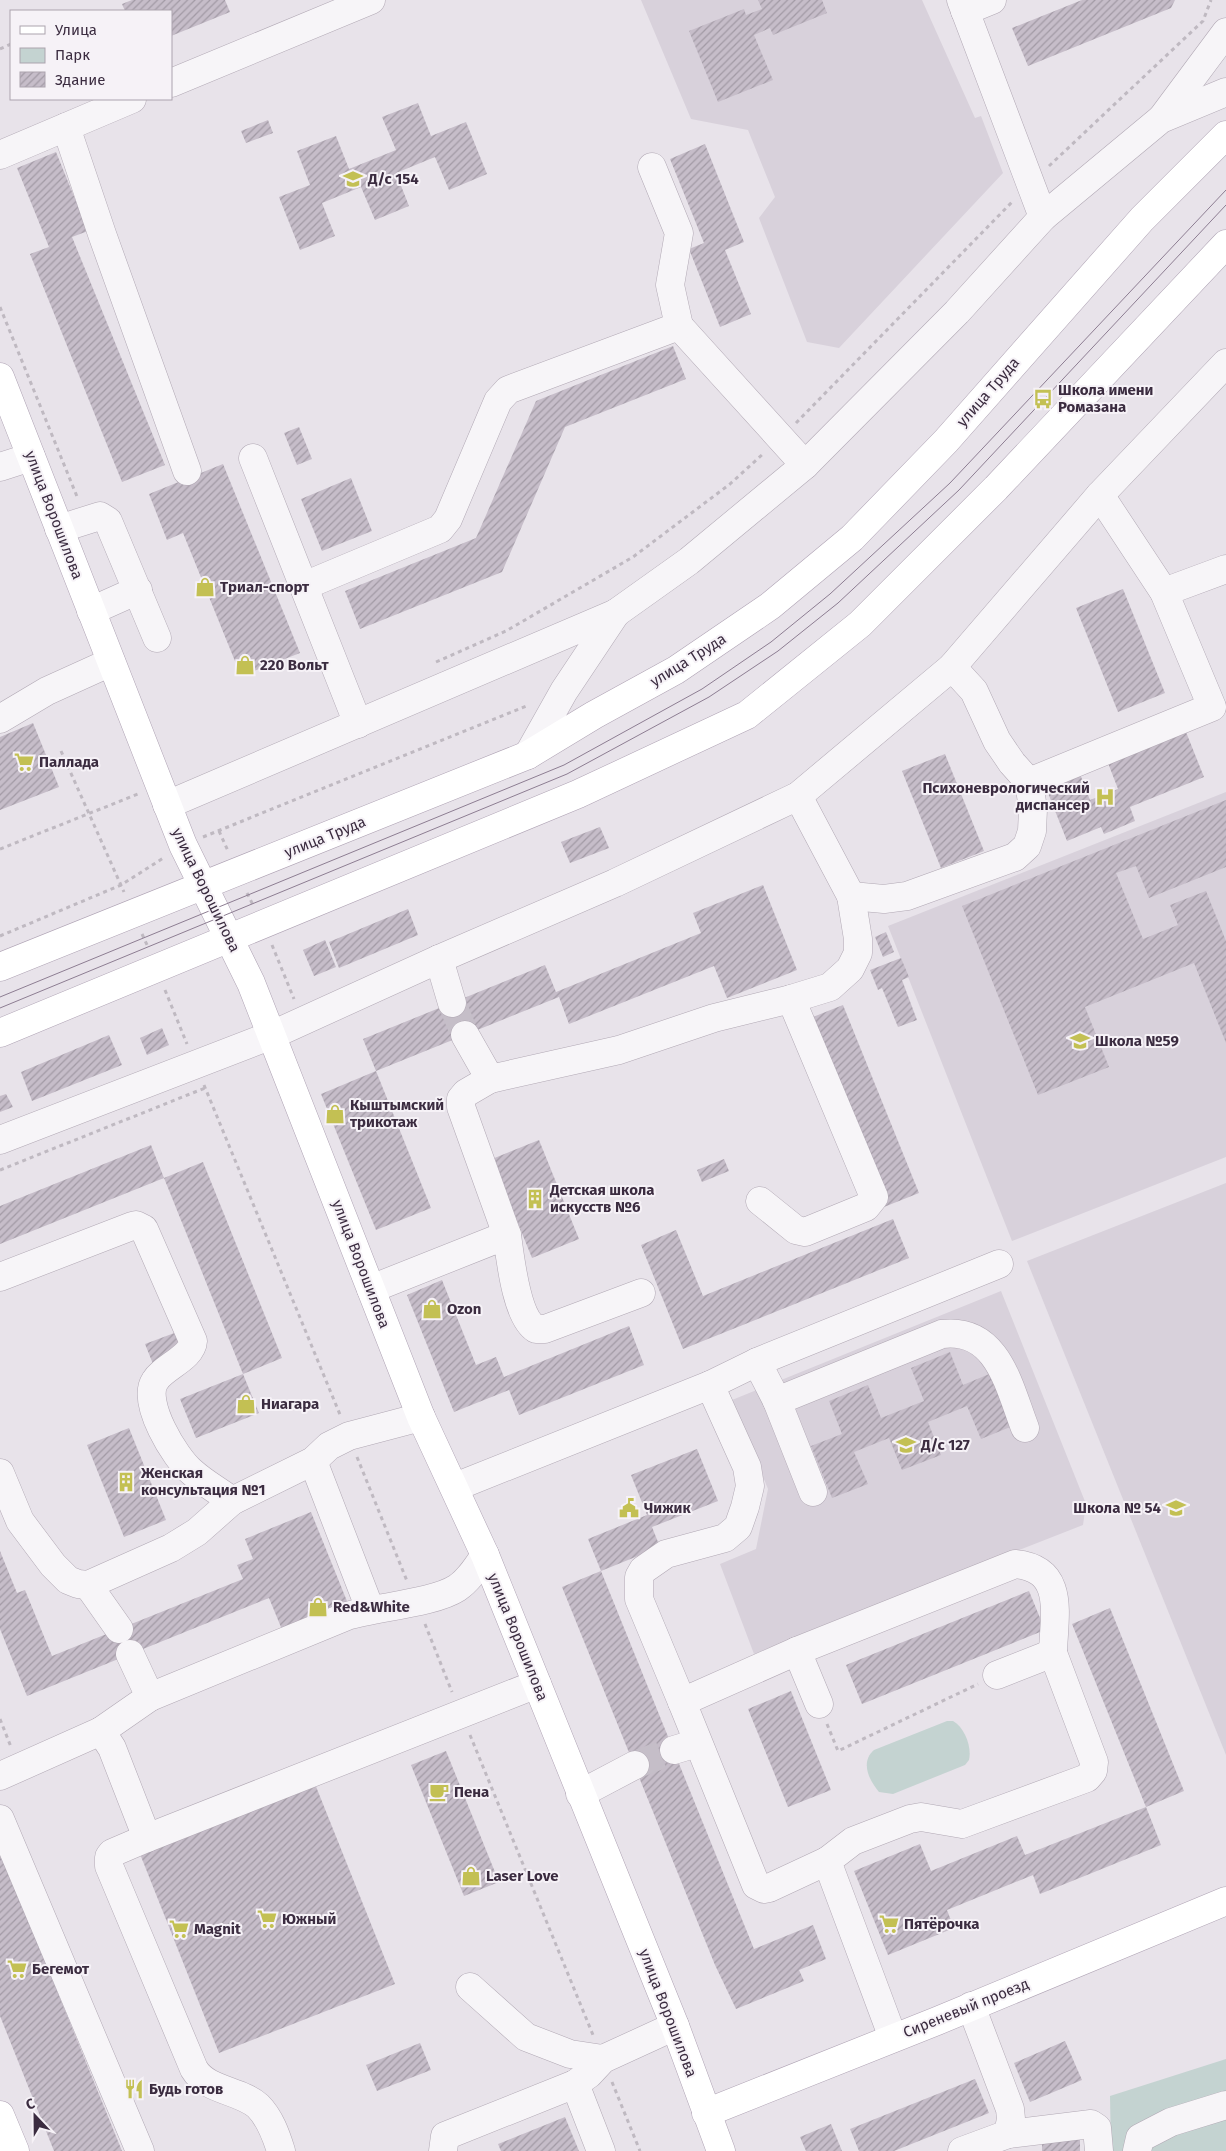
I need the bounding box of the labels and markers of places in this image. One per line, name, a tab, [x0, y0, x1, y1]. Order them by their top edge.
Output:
school or university icon: Д/с 154	[342, 168, 364, 190]
place label: Д/с 154	[367, 170, 419, 188]
place label: Школа имени Ромазана	[1058, 381, 1153, 416]
bus stop icon: Школа имени Ромазана	[1032, 388, 1054, 410]
shop icon: Триал-спорт	[194, 576, 216, 598]
place label: Триал-спорт	[220, 578, 310, 596]
shop icon: 220 Вольт	[234, 654, 256, 676]
place label: 220 Вольт	[260, 656, 329, 674]
supermarket icon: Паллада	[13, 751, 35, 773]
place label: Паллада	[39, 753, 99, 771]
place label: Психоневрологический диспансер	[922, 779, 1090, 814]
hospital icon: Психоневрологический диспансер	[1094, 786, 1116, 808]
school or university icon: Школа №59	[1069, 1030, 1091, 1052]
place label: Школа №59	[1095, 1032, 1179, 1050]
place label: Кыштымский трикотаж	[350, 1096, 444, 1131]
shop icon: Кыштымский трикотаж	[324, 1103, 346, 1125]
place label: Детская школа искусств №6	[549, 1181, 655, 1216]
building icon: Детская школа искусств №6	[524, 1188, 546, 1210]
shop icon: Ozon	[421, 1298, 443, 1320]
place label: Ozon	[447, 1300, 481, 1318]
shop icon: Ниагара	[235, 1393, 257, 1415]
place label: Ниагара	[261, 1395, 319, 1413]
school or university icon: Д/с 127	[895, 1434, 917, 1456]
place label: Д/с 127	[920, 1436, 970, 1454]
place label: Женская консультация №1	[140, 1464, 265, 1499]
building icon: Женская консультация №1	[115, 1471, 137, 1493]
public building icon: Чижик	[618, 1497, 640, 1519]
school or university icon: Школа № 54	[1165, 1497, 1187, 1519]
place label: Чижик	[644, 1499, 691, 1517]
place label: Школа № 54	[1073, 1499, 1162, 1517]
shop icon: Red&White	[307, 1596, 329, 1618]
place label: Red&White	[333, 1598, 410, 1616]
cafe icon: Пена	[428, 1781, 450, 1803]
place label: Пена	[454, 1783, 489, 1801]
shop icon: Laser Love	[460, 1865, 482, 1887]
place label: Laser Love	[486, 1867, 559, 1885]
supermarket icon: Южный	[256, 1908, 278, 1930]
place label: Южный	[282, 1910, 336, 1928]
supermarket icon: Пятёрочка	[878, 1913, 900, 1935]
place label: Пятёрочка	[904, 1915, 980, 1933]
supermarket icon: Magnit	[168, 1918, 190, 1940]
place label: Magnit	[194, 1920, 241, 1938]
supermarket icon: Бегемот	[6, 1958, 28, 1980]
place label: Бегемот	[32, 1960, 90, 1978]
restaurant icon: Будь готов	[123, 2078, 145, 2100]
place label: Будь готов	[149, 2080, 223, 2098]

